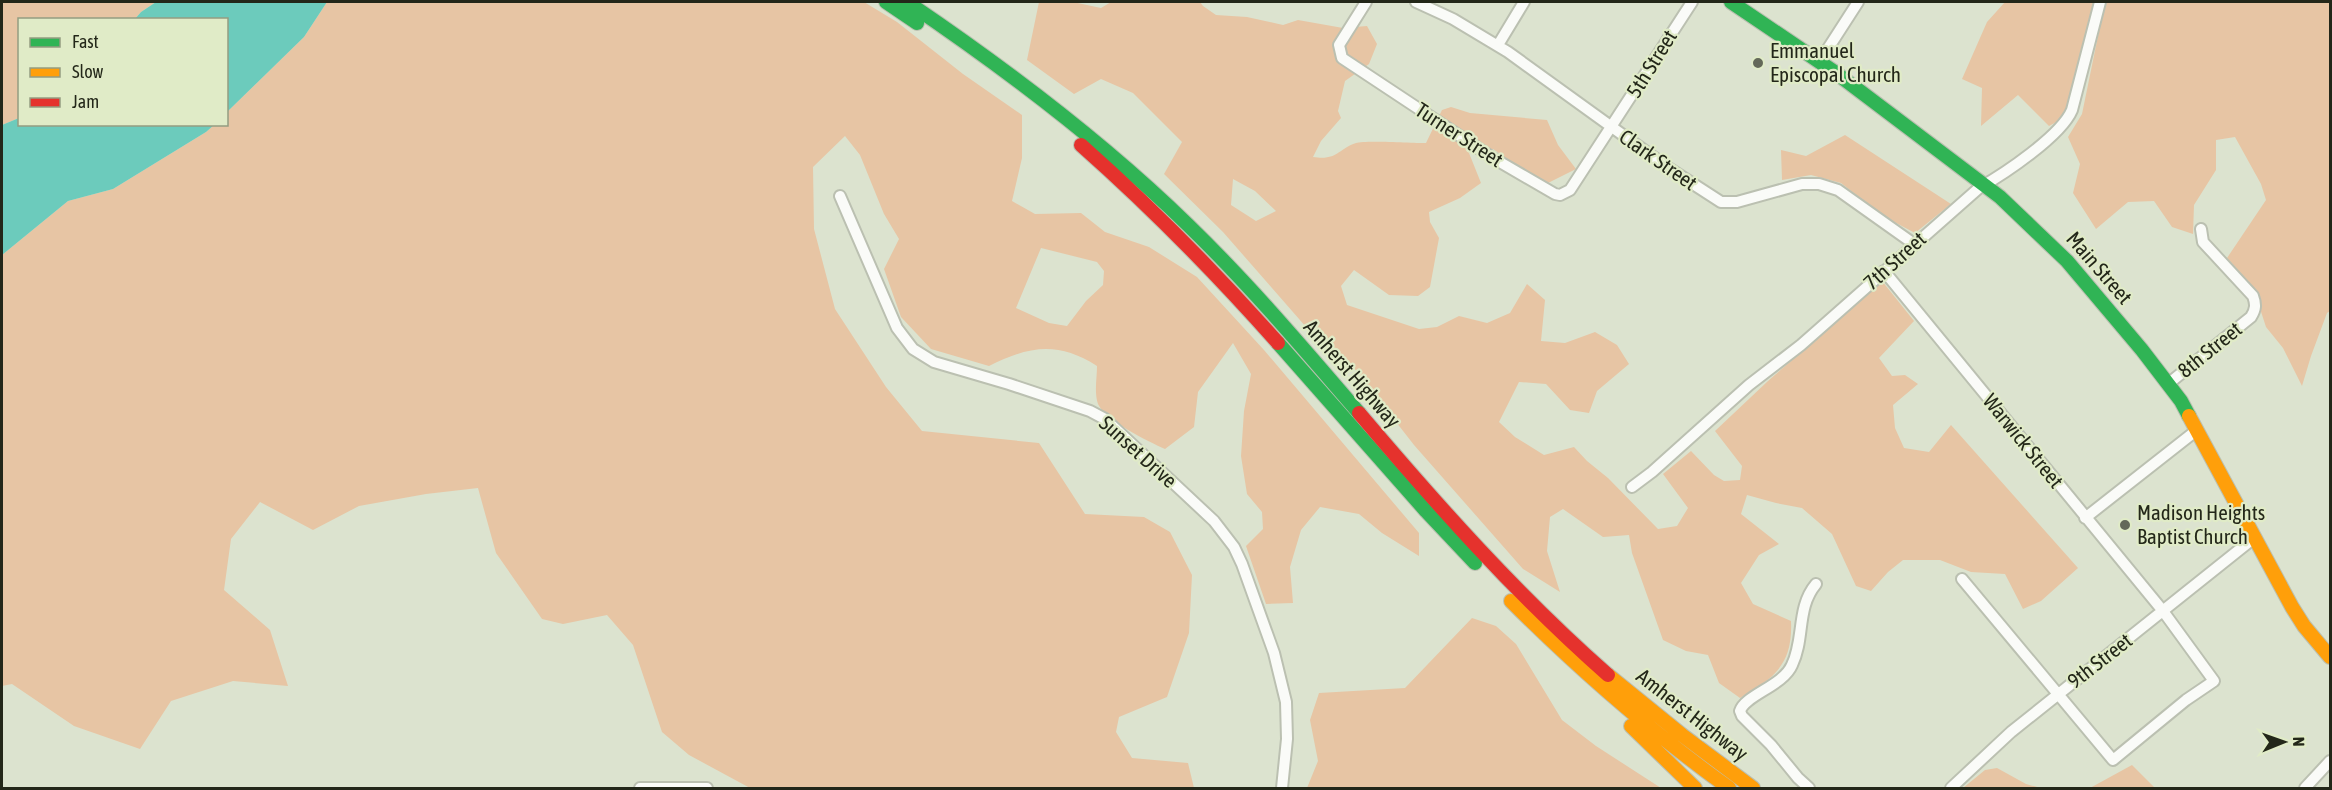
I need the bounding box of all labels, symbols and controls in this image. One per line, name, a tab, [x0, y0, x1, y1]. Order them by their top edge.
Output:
legend	[18, 18, 228, 126]
street label: 5th Street	[1621, 25, 1681, 102]
text: Fast	[72, 31, 99, 52]
place label: Emmanuel Episcopal Church	[1770, 38, 1901, 86]
marker: Emmanuel Episcopal Church	[1751, 56, 1765, 70]
text: Slow	[72, 61, 103, 82]
text: Jam	[72, 91, 99, 112]
street label: Turner Street	[1411, 97, 1508, 171]
street label: Clark Street	[1615, 124, 1702, 195]
street label: 7th Street	[1858, 226, 1930, 294]
street label: Main Street	[2062, 226, 2138, 308]
street label: Amherst Highway	[1300, 315, 1406, 432]
street label: 8th Street	[2173, 316, 2246, 382]
street label: Warwick Street	[1979, 389, 2069, 492]
street label: Sunset Drive	[1095, 410, 1182, 492]
place label: Madison Heights Baptist Church	[2137, 500, 2265, 548]
marker: Madison Heights Baptist Church	[2118, 518, 2132, 532]
street label: 9th Street	[2062, 628, 2136, 693]
street label: Amherst Highway	[1632, 663, 1753, 765]
north arrow	[2254, 712, 2314, 772]
text: N	[2290, 737, 2308, 747]

